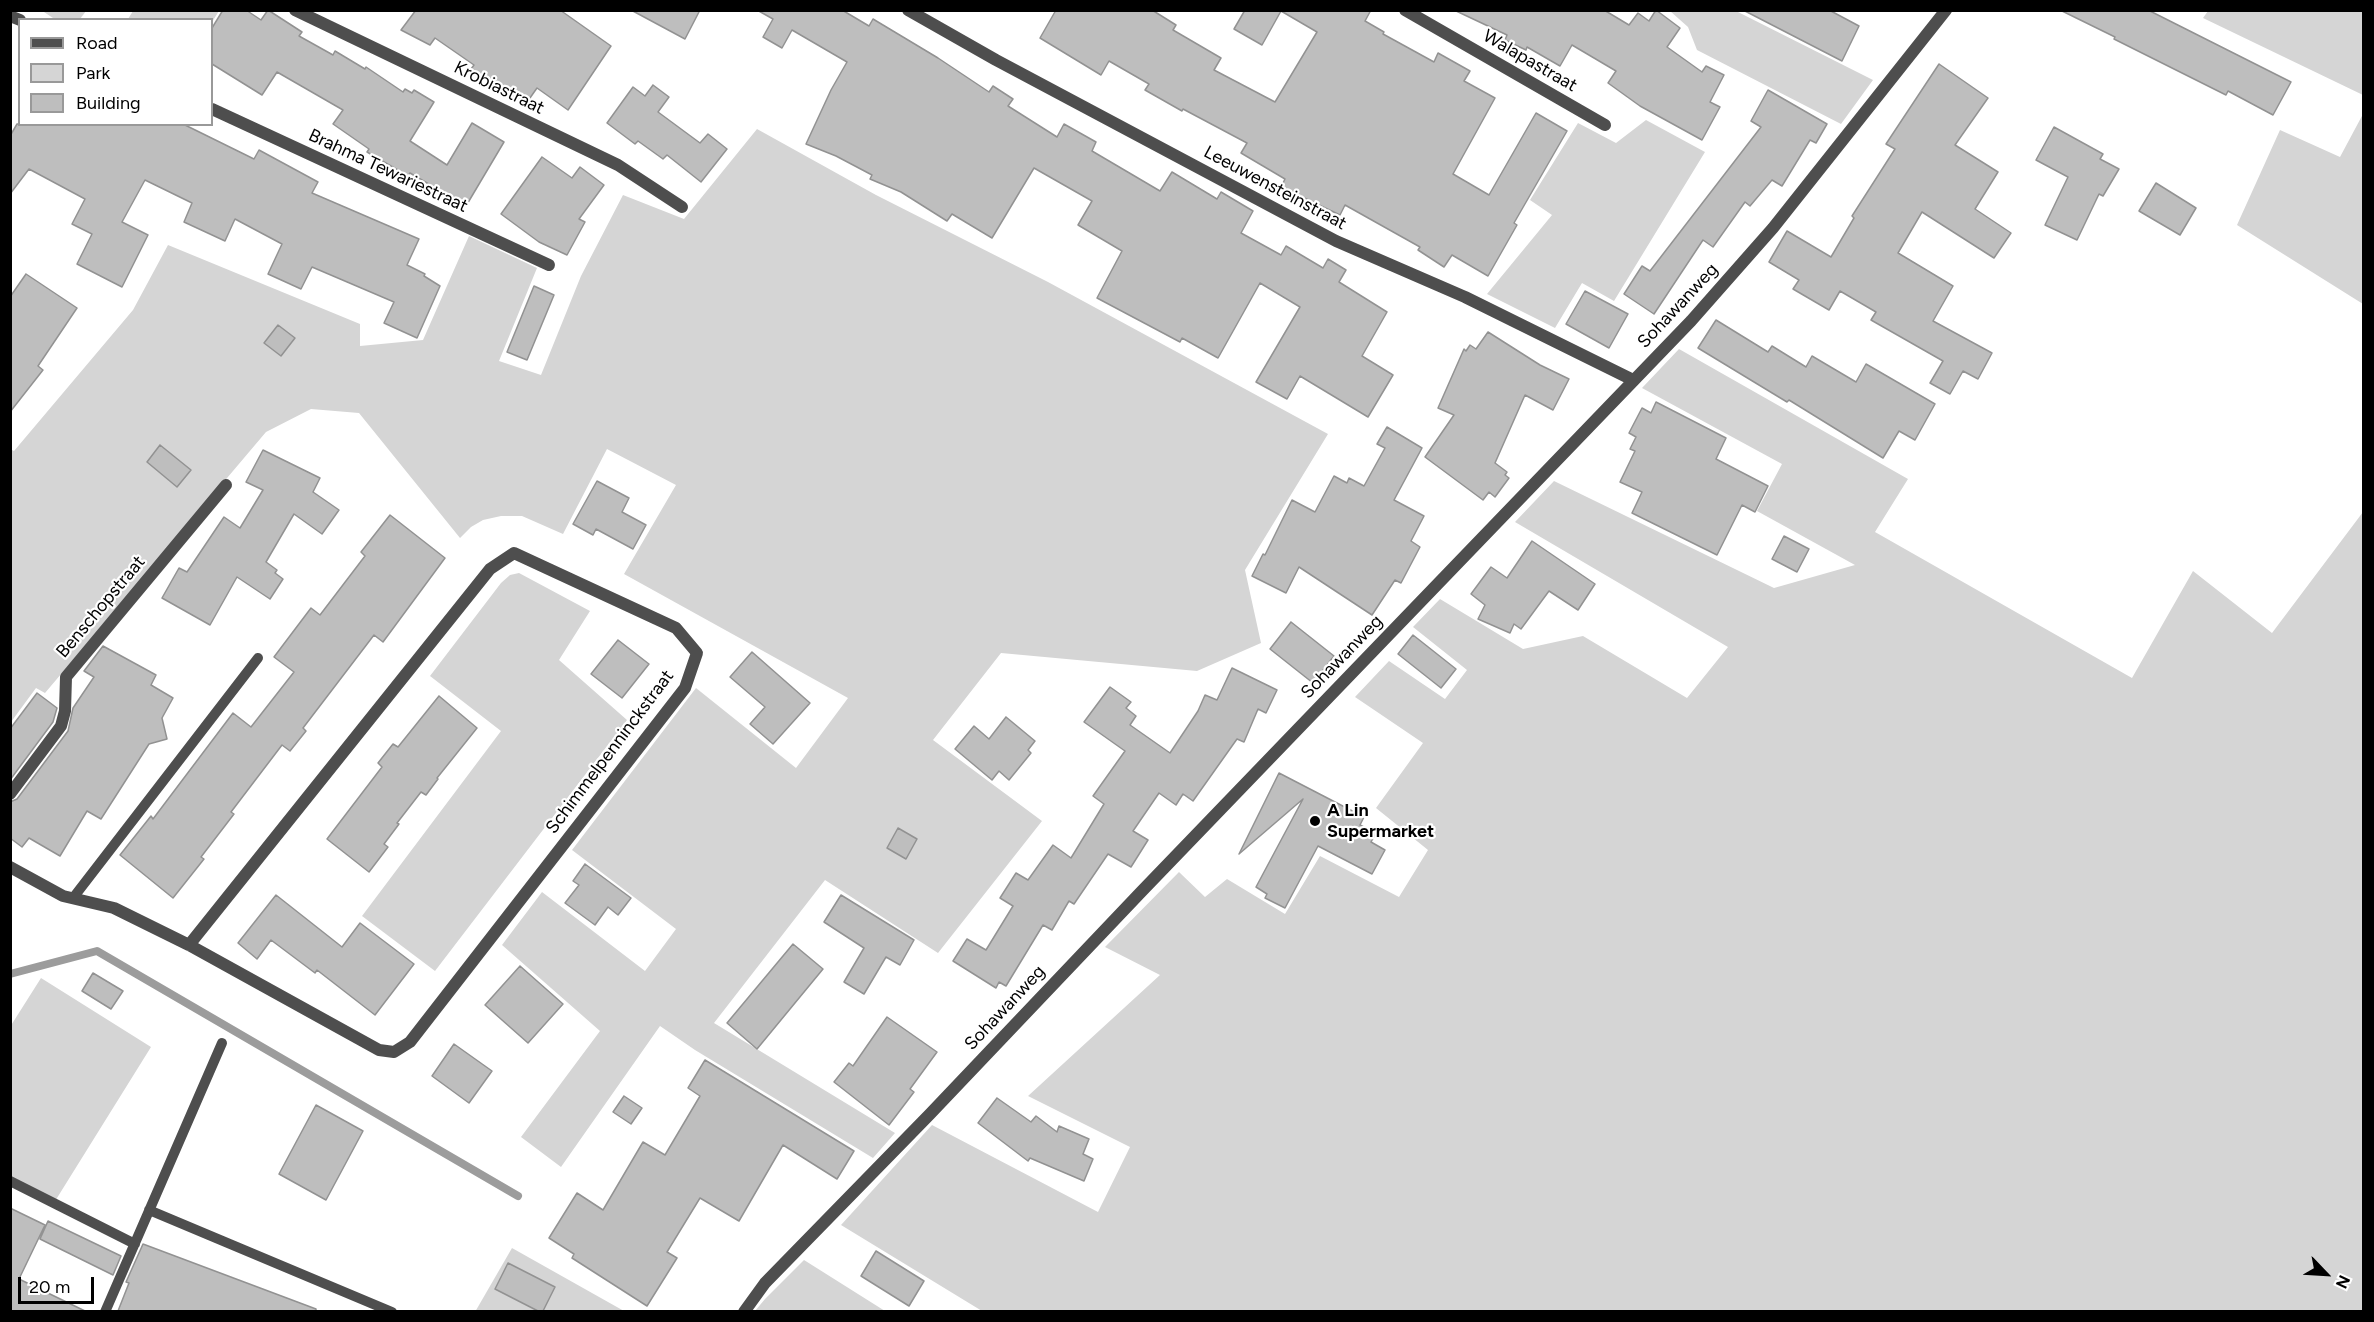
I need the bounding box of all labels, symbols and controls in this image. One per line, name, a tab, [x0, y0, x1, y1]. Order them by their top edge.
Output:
legend	[18, 18, 213, 126]
street label: Walapastraat	[1479, 25, 1581, 97]
text: Road	[76, 32, 117, 54]
street label: Krobiastraat	[450, 57, 548, 119]
text: Park	[76, 62, 110, 84]
text: Building	[76, 92, 141, 114]
street label: Brahma Tewariestraat	[305, 125, 471, 217]
street label: Leeuwensteinstraat	[1200, 141, 1350, 235]
street label: Sohawanweg	[1633, 259, 1723, 353]
street label: Benschopstraat	[52, 552, 150, 662]
street label: Sohawanweg	[1297, 611, 1387, 703]
street label: Schimmelpenninckstraat	[541, 666, 679, 838]
place label: A Lin Supermarket	[1327, 800, 1434, 842]
marker: A Lin Supermarket	[1308, 814, 1322, 828]
street label: Sohawanweg	[960, 961, 1050, 1055]
north arrow	[2296, 1244, 2356, 1304]
scale bar	[21, 1265, 98, 1303]
text: N	[2332, 1272, 2354, 1291]
text: 20 m	[29, 1276, 70, 1298]

